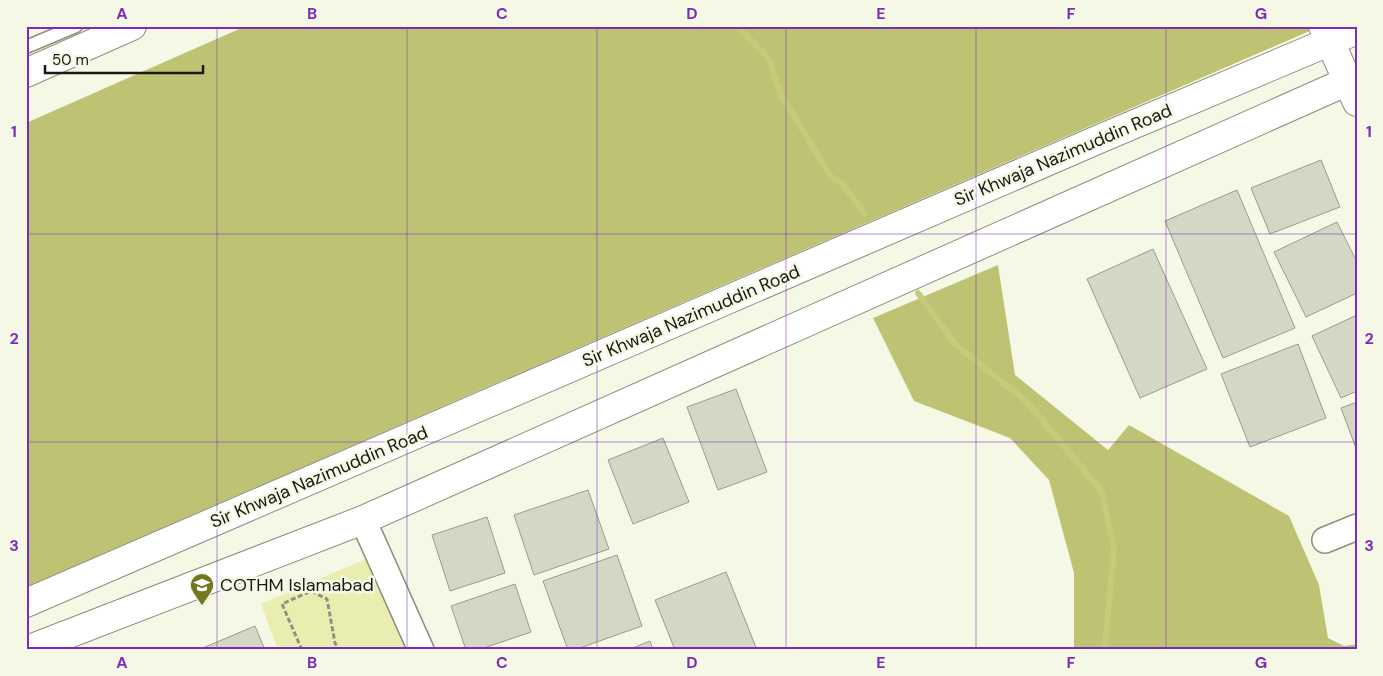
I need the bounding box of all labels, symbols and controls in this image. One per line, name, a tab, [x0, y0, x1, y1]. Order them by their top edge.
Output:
text: A	[116, 3, 128, 24]
text: B	[307, 3, 317, 24]
text: C	[496, 3, 508, 24]
text: D	[686, 3, 698, 24]
text: E	[876, 3, 886, 24]
text: F	[1067, 3, 1076, 24]
text: G	[1255, 3, 1267, 24]
scale bar	[45, 42, 202, 74]
text: 50 m	[52, 50, 89, 70]
street label: Sir Khwaja Nazimuddin Road	[950, 98, 1176, 212]
text: 1	[11, 121, 17, 142]
text: 1	[1366, 121, 1372, 142]
street label: Sir Khwaja Nazimuddin Road	[578, 259, 804, 373]
text: 2	[9, 328, 19, 349]
text: 2	[1364, 328, 1374, 349]
street label: Sir Khwaja Nazimuddin Road	[206, 420, 432, 534]
text: 3	[9, 535, 19, 556]
text: 3	[1364, 535, 1374, 556]
school or university icon: COTHM Islamabad	[189, 572, 215, 606]
place label: COTHM Islamabad	[220, 573, 374, 597]
text: A	[116, 652, 128, 673]
text: B	[307, 652, 317, 673]
text: C	[496, 652, 508, 673]
text: D	[686, 652, 698, 673]
text: E	[876, 652, 886, 673]
text: F	[1067, 652, 1076, 673]
text: G	[1255, 652, 1267, 673]

